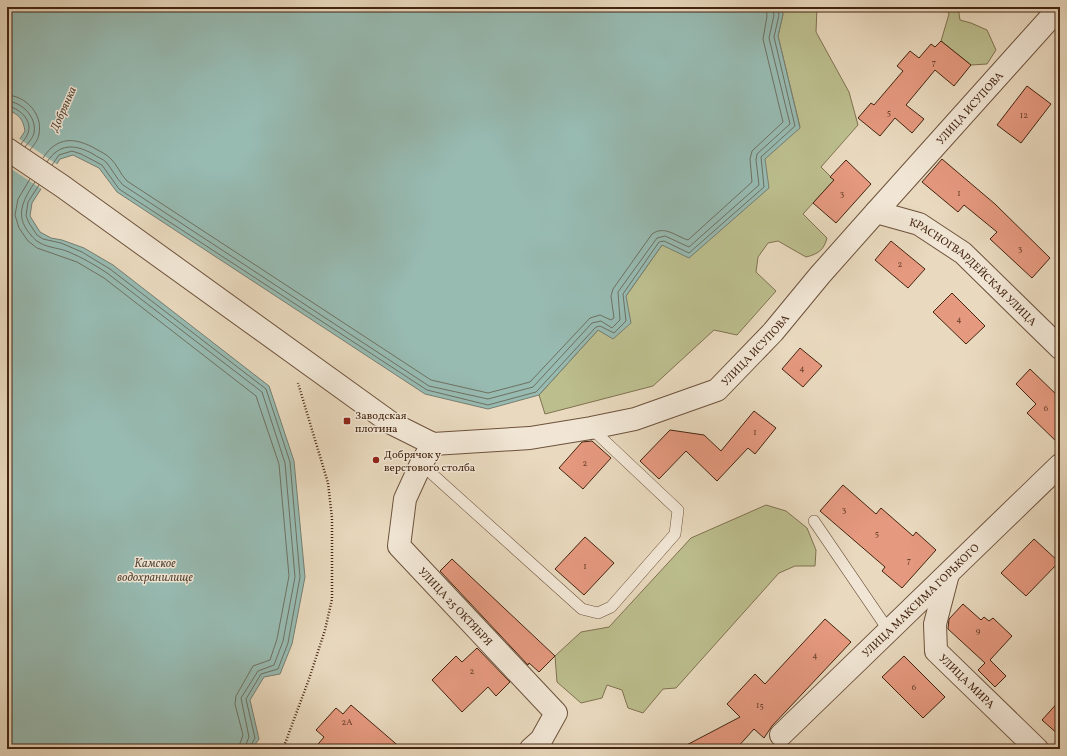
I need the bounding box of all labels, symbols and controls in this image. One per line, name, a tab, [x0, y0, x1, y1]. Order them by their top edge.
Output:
house number: 7	[932, 56, 936, 69]
street label: УЛИЦА ИСУПОВА	[934, 69, 1008, 149]
water label: Добрянка	[47, 84, 81, 135]
house number: 5	[887, 106, 891, 119]
house number: 12	[1020, 109, 1028, 122]
house number: 3	[840, 187, 845, 200]
house number: 1	[957, 187, 961, 200]
street label: КРАСНОГВАРДЕЙСКАЯ УЛИЦА	[907, 216, 1039, 330]
house number: 3	[1018, 242, 1023, 255]
house number: 2	[898, 258, 903, 271]
street label: УЛИЦА ИСУПОВА	[719, 311, 794, 390]
house number: 4	[956, 313, 962, 326]
house number: 4	[799, 362, 805, 375]
house number: 6	[1044, 402, 1049, 415]
place label: Заводская плотина	[355, 409, 407, 437]
marker: Заводская плотина	[342, 416, 352, 426]
house number: 1	[753, 426, 757, 439]
place label: Добрячок у верстового столба	[384, 448, 476, 476]
marker: Добрячок у верстового столба	[371, 455, 381, 465]
house number: 2	[583, 457, 588, 470]
house number: 3	[842, 503, 847, 516]
house number: 5	[875, 527, 879, 540]
street label: УЛИЦА МАКСИМА ГОРЬКОГО	[860, 541, 983, 661]
house number: 7	[907, 554, 911, 567]
water label: Камское водохранилище	[117, 556, 193, 586]
house number: 1	[583, 560, 587, 573]
street label: УЛИЦА 25 ОКТЯБРЯ	[414, 565, 495, 650]
house number: 9	[976, 625, 981, 638]
house number: 4	[812, 649, 818, 662]
street label: УЛИЦА МИРА	[935, 652, 997, 713]
house number: 2	[470, 665, 475, 678]
house number: 6	[912, 681, 917, 694]
house number: 15	[756, 699, 764, 712]
house number: 2А	[341, 716, 353, 729]

